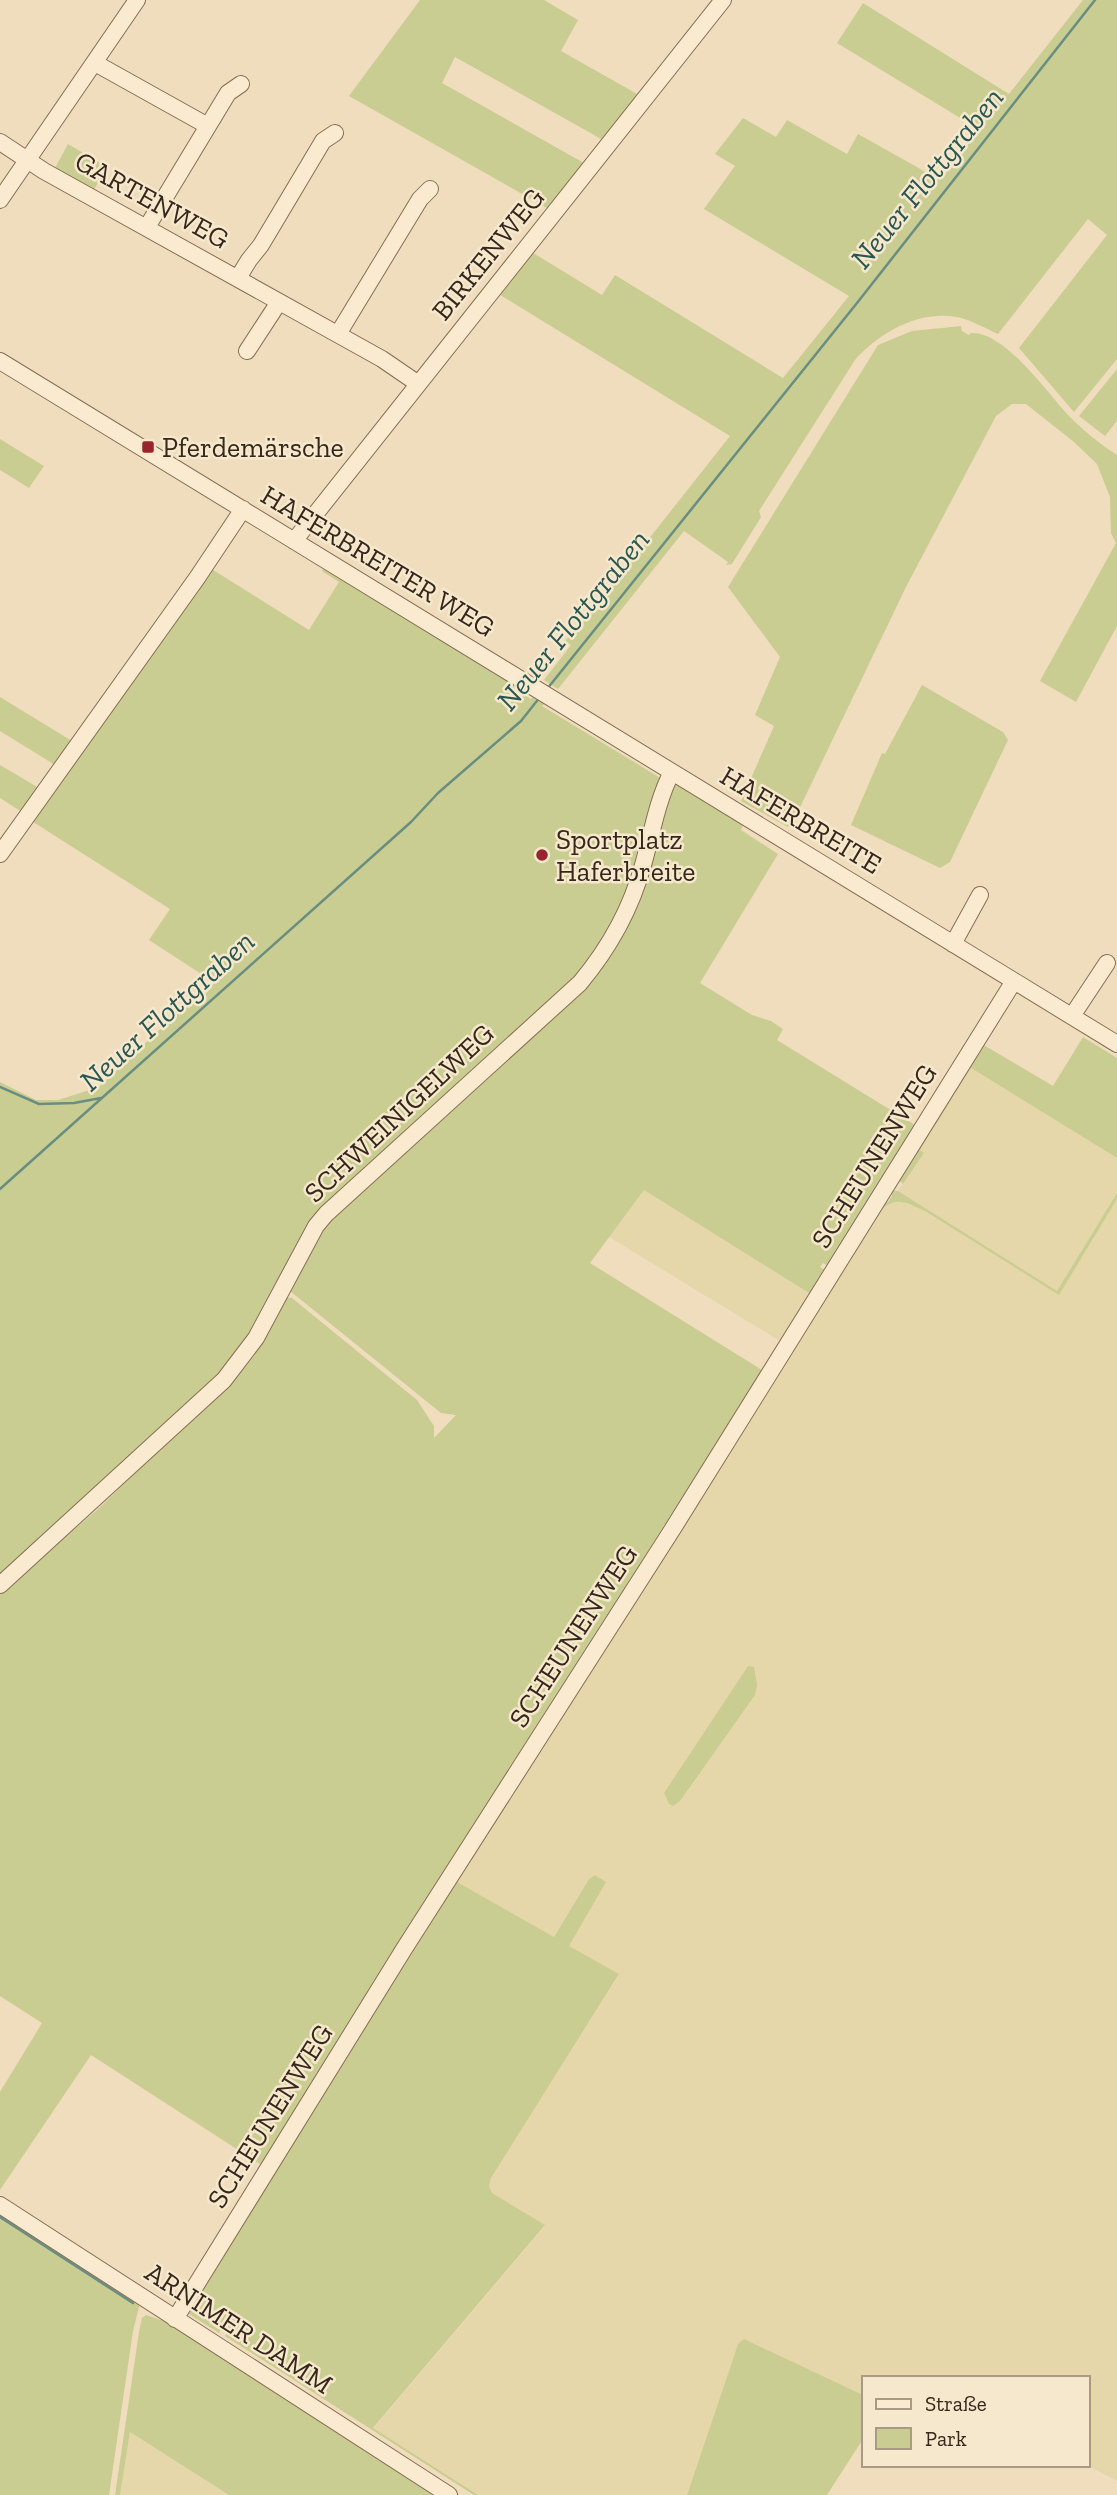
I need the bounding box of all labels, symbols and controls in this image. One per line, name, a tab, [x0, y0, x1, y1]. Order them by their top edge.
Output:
water label: Neuer Flottgraben	[843, 80, 1011, 276]
street label: GARTENWEG	[69, 144, 235, 256]
street label: BIRKENWEG	[425, 181, 551, 327]
place label: Pferdemärsche	[162, 431, 344, 464]
marker: Pferdemärsche	[140, 439, 156, 455]
street label: HAFERBREITER WEG	[255, 478, 501, 644]
water label: Neuer Flottgraben	[489, 522, 657, 718]
street label: HAFERBREITE	[714, 759, 888, 881]
place label: Sportplatz Haferbreite	[556, 823, 695, 888]
marker: Sportplatz Haferbreite	[534, 847, 550, 863]
water label: Neuer Flottgraben	[72, 923, 262, 1099]
street label: SCHWEINIGELWEG	[297, 1017, 501, 1209]
street label: SCHEUNENWEG	[804, 1058, 944, 1254]
street label: SCHEUNENWEG	[502, 1539, 644, 1733]
street label: SCHEUNENWEG	[200, 2018, 340, 2214]
street label: ARNIMER DAMM	[139, 2255, 339, 2401]
legend	[862, 2376, 1089, 2467]
text: Straße	[925, 2391, 987, 2416]
text: Park	[925, 2426, 967, 2451]

